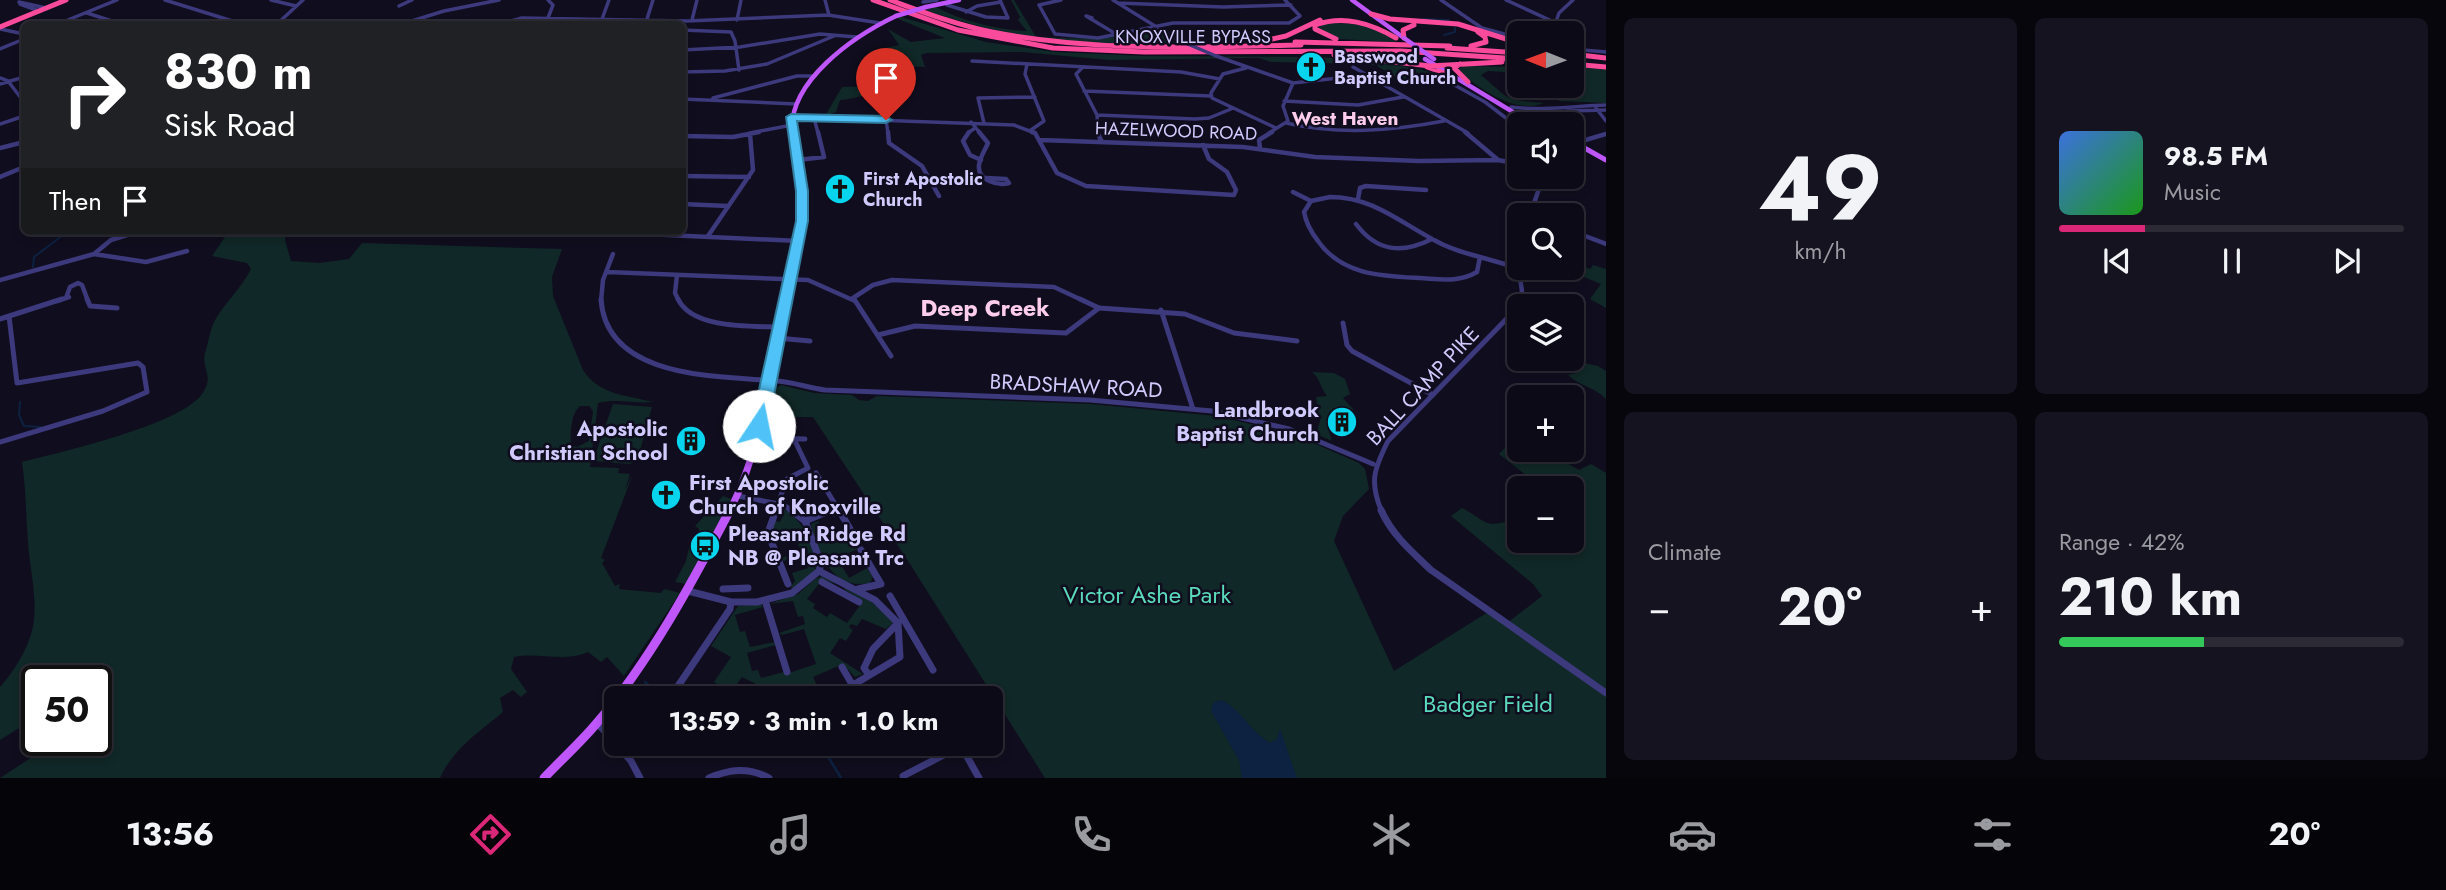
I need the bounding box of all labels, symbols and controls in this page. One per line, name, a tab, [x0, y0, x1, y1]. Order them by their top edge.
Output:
north arrow	[1507, 21, 1584, 98]
map controls	[1507, 21, 1584, 553]
street label: KNOXVILLE BYPASS	[1115, 24, 1271, 50]
text: 830 m	[164, 37, 312, 107]
place label: Basswood Baptist Church	[1334, 44, 1456, 91]
pin	[856, 48, 916, 120]
icon: right	[49, 49, 140, 140]
church icon: Basswood Baptist Church	[1294, 50, 1328, 84]
icon: arrive	[867, 59, 905, 97]
text: Sisk Road	[164, 102, 295, 148]
district label: West Haven	[1292, 105, 1398, 132]
button: sound	[1507, 112, 1584, 189]
street label: HAZELWOOD ROAD	[1094, 115, 1258, 147]
text: 49	[1758, 123, 1883, 254]
text: 98.5 FM	[2164, 137, 2268, 175]
place label: First Apostolic Church	[863, 166, 983, 213]
church icon: First Apostolic Church	[823, 172, 857, 206]
text: Music	[2164, 175, 2221, 209]
text: Then	[49, 182, 102, 220]
icon: arrive	[116, 182, 154, 220]
button: search	[1507, 203, 1584, 280]
text: km/h	[1795, 234, 1846, 268]
icon: previous	[2098, 242, 2136, 280]
icon: pause	[2213, 242, 2251, 280]
icon: next	[2328, 242, 2366, 280]
district label: Deep Creek	[920, 291, 1050, 325]
button: layers	[1507, 294, 1584, 371]
street label: BALL CAMP PIKE	[1360, 320, 1486, 452]
street label: BRADSHAW ROAD	[989, 366, 1163, 406]
button: +	[1507, 385, 1584, 462]
position arrow	[722, 389, 796, 463]
place label: Landbrook Baptist Church	[1176, 395, 1319, 449]
building icon: Landbrook Baptist Church	[1325, 405, 1359, 439]
place label: Apostolic Christian School	[509, 414, 668, 468]
building icon: Apostolic Christian School	[674, 424, 708, 458]
place label: First Apostolic Church of Knoxville	[689, 468, 881, 522]
button: −	[1507, 476, 1584, 553]
church icon: First Apostolic Church of Knoxville	[649, 478, 683, 512]
place label: Pleasant Ridge Rd NB @ Pleasant Trc	[728, 519, 906, 573]
text: Range · 42%	[2059, 525, 2184, 559]
bus stop icon: Pleasant Ridge Rd NB @ Pleasant Trc	[688, 529, 722, 563]
text: Climate	[1648, 535, 1721, 569]
text: 210 km	[2059, 559, 2242, 635]
text: 20°	[1778, 569, 1862, 645]
park label: Victor Ashe Park	[1063, 577, 1232, 612]
text: −	[1648, 580, 1670, 635]
text: +	[1970, 580, 1993, 635]
speed limit sign: 50	[21, 665, 112, 756]
park label: Badger Field	[1423, 686, 1553, 721]
text: 13:59 · 3 min · 1.0 km	[668, 702, 939, 740]
icon: directions	[466, 810, 515, 859]
icon: music	[766, 810, 815, 859]
icon: phone	[1067, 810, 1116, 859]
icon: climate	[1367, 810, 1416, 859]
icon: car	[1668, 810, 1717, 859]
icon: filters	[1968, 810, 2017, 859]
text: 13:56	[126, 811, 214, 857]
text: 20°	[2269, 811, 2320, 857]

